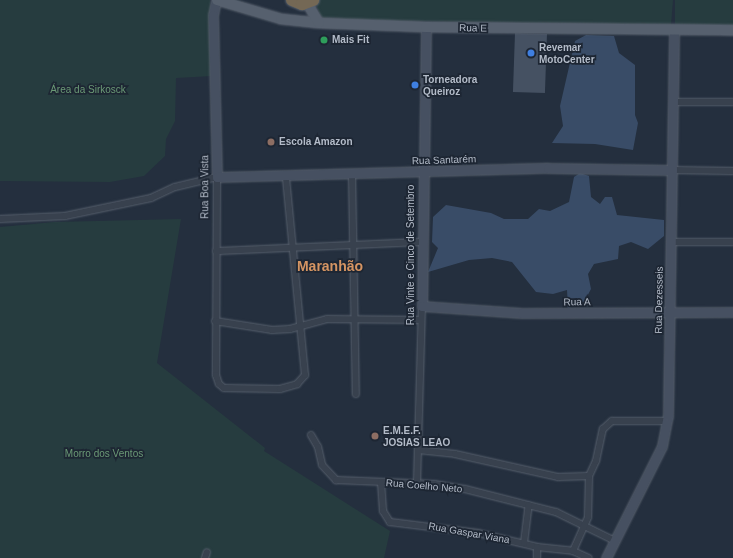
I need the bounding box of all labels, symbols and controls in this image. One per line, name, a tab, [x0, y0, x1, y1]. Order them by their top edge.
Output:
street label: Rua E	[459, 22, 487, 34]
place label: Mais Fit	[332, 34, 369, 46]
marker: Mais Fit	[319, 35, 329, 45]
place label: Revemar MotoCenter	[539, 41, 595, 64]
marker: Revemar MotoCenter	[526, 48, 536, 58]
place label: Torneadora Queiroz	[423, 73, 477, 96]
marker: Torneadora Queiroz	[410, 80, 420, 90]
park label: Área da Sirkosck	[50, 84, 126, 96]
place label: Escola Amazon	[279, 136, 353, 148]
marker: Escola Amazon	[266, 137, 276, 147]
street label: Rua Santarém	[412, 153, 476, 167]
street label: Rua Boa Vista	[199, 155, 211, 219]
street label: Rua Vinte e Cinco de Setembro	[405, 185, 417, 325]
district label: Maranhão	[297, 258, 363, 274]
street label: Rua Dezesseis	[652, 266, 666, 334]
street label: Rua A	[563, 296, 591, 308]
place label: E.M.E.F. JOSIAS LEAO	[383, 424, 450, 448]
marker: E.M.E.F. JOSIAS LEAO	[370, 431, 380, 441]
park label: Morro dos Ventos	[65, 448, 143, 460]
street label: Rua Coelho Neto	[385, 477, 463, 495]
street label: Rua Gaspar Viana	[428, 520, 510, 546]

